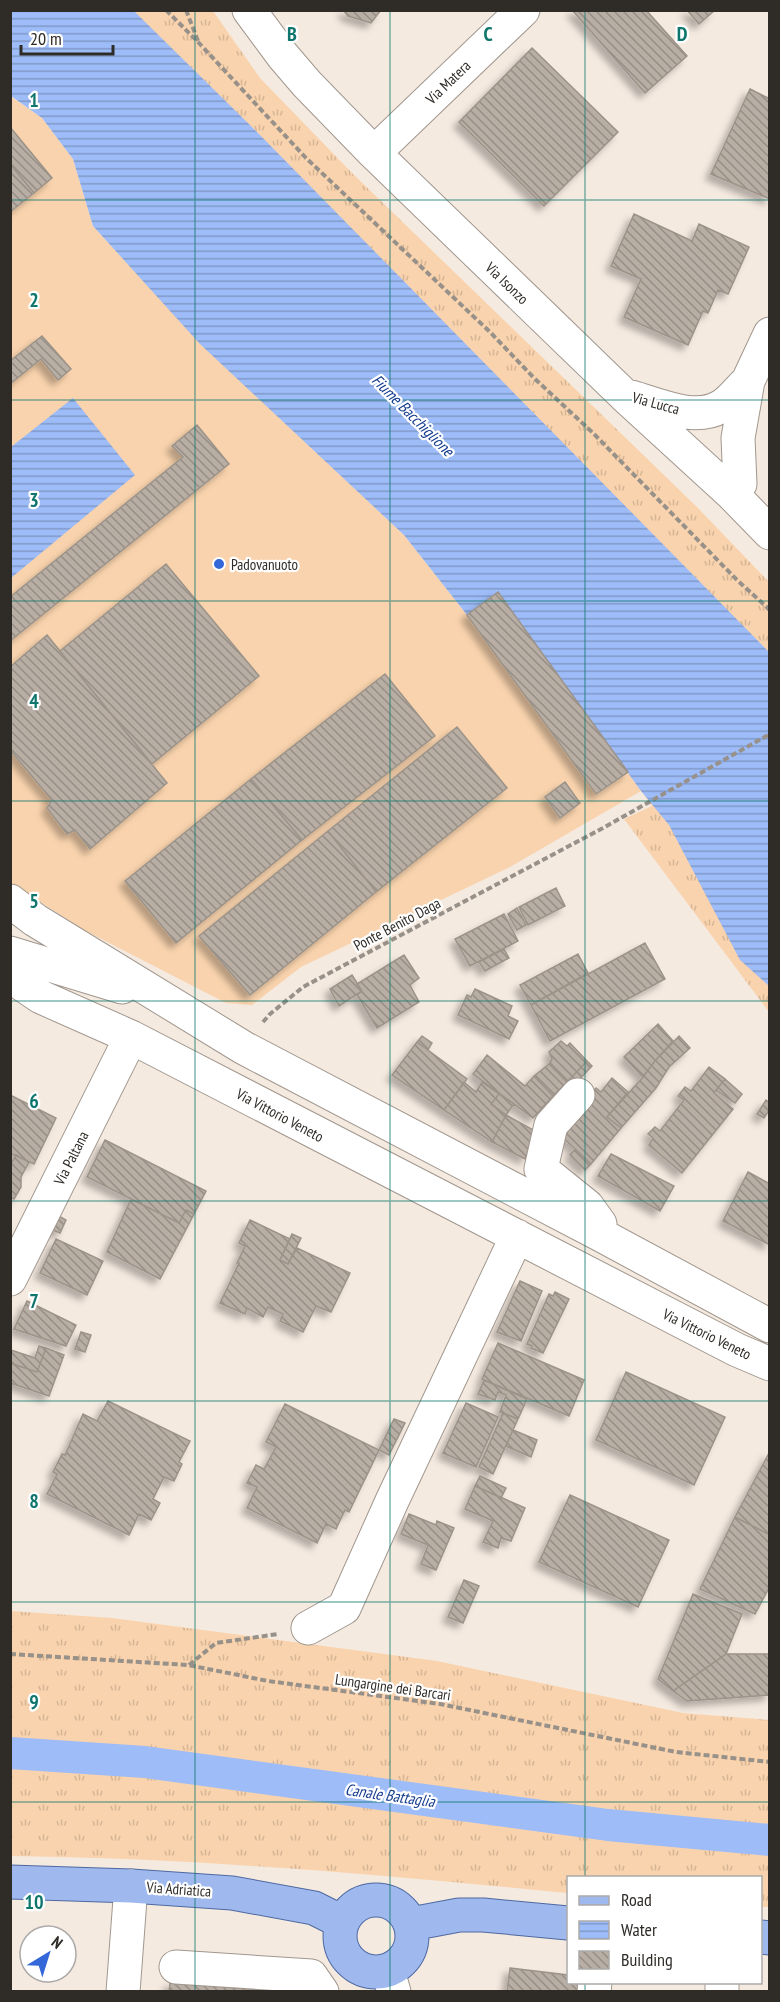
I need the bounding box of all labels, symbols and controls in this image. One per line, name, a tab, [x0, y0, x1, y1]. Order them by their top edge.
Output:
scale bar	[21, 18, 112, 56]
text: B	[287, 21, 297, 47]
text: C	[483, 21, 493, 47]
text: D	[677, 21, 688, 47]
text: 20 m	[30, 27, 62, 50]
street label: Via Matera	[421, 56, 474, 109]
text: 1	[29, 87, 39, 113]
street label: Via Isonzo	[481, 257, 533, 308]
text: 2	[29, 287, 39, 313]
water label: Fiume Bacchiglione	[368, 370, 459, 461]
street label: Via Lucca	[629, 387, 682, 418]
text: 3	[29, 487, 39, 513]
place label: Padovanuoto	[231, 555, 298, 574]
marker: Padovanuoto	[212, 557, 226, 571]
text: 4	[29, 688, 39, 714]
text: 5	[29, 888, 39, 914]
street label: Ponte Benito Daga	[350, 893, 444, 955]
street label: Via Vittorio Veneto	[232, 1084, 327, 1146]
text: 6	[29, 1088, 39, 1114]
street label: Via Paltana	[49, 1128, 93, 1189]
text: 7	[29, 1288, 39, 1314]
street label: Via Vittorio Veneto	[659, 1304, 754, 1364]
text: 8	[29, 1488, 39, 1514]
street label: Lungargine dei Barcari	[334, 1669, 452, 1705]
text: 9	[29, 1689, 39, 1715]
water label: Canale Battaglia	[344, 1779, 438, 1811]
legend	[567, 1876, 762, 1984]
street label: Via Adriatica	[145, 1877, 212, 1901]
text: Road	[621, 1888, 652, 1911]
text: 10	[24, 1889, 44, 1915]
text: Water	[621, 1918, 657, 1941]
north arrow	[18, 1924, 78, 1984]
text: N	[48, 1932, 67, 1953]
text: Building	[621, 1948, 673, 1971]

